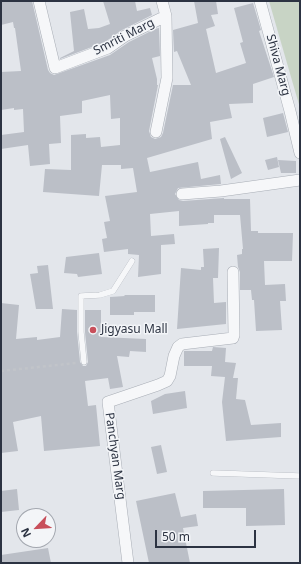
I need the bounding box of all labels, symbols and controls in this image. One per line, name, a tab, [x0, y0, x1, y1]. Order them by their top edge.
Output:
street label: Smriti Marg	[91, 16, 157, 58]
street label: Shiva Marg	[263, 33, 293, 97]
place label: Jigyasu Mall	[101, 323, 168, 337]
marker: Jigyasu Mall	[88, 325, 98, 335]
street label: Panchyan Marg	[102, 412, 128, 500]
north arrow	[16, 508, 56, 548]
scale bar	[157, 522, 258, 548]
text: N	[17, 526, 34, 540]
text: 50 m	[162, 528, 190, 545]

